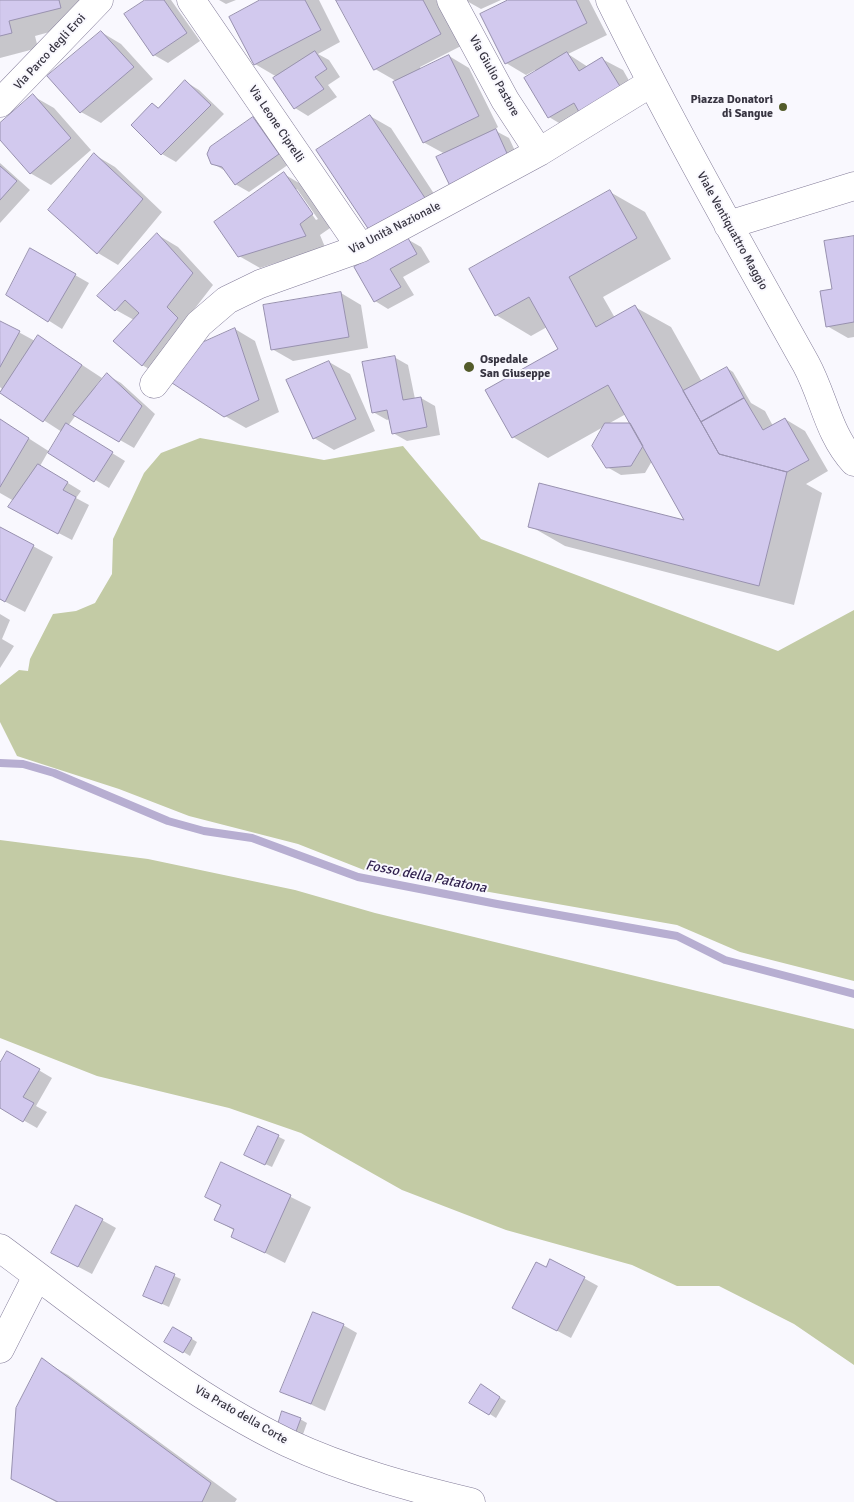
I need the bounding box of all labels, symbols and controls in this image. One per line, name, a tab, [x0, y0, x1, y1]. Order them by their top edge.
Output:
street label: Via Parco degli Eroi	[11, 11, 89, 93]
street label: Via Giulio Pastore	[466, 33, 522, 119]
street label: Via Leone Ciprelli	[245, 83, 307, 165]
place label: Piazza Donatori di Sangue	[690, 93, 773, 121]
marker: Piazza Donatori di Sangue	[777, 101, 789, 113]
street label: Viale Ventiquattro Maggio	[694, 169, 770, 293]
street label: Via Unità Nazionale	[347, 199, 443, 257]
place label: Ospedale San Giuseppe	[480, 353, 550, 381]
marker: Ospedale San Giuseppe	[462, 360, 476, 374]
water label: Fosso della Patatona	[364, 857, 488, 897]
street label: Via Prato della Corte	[192, 1383, 290, 1447]

